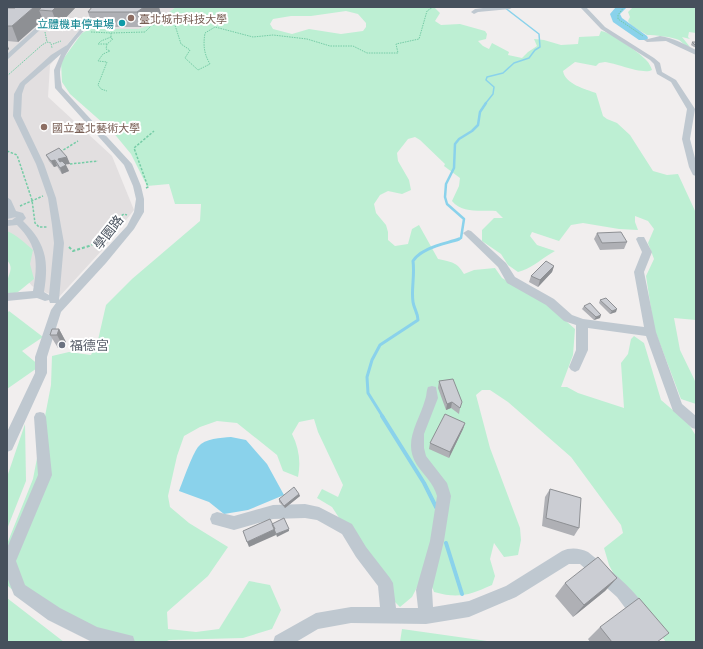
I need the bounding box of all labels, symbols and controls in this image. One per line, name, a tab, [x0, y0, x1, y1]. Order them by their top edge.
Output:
place label: 臺北城市科技大學	[139, 12, 227, 25]
marker: 臺北城市科技大學	[126, 13, 136, 23]
place label: 立體機車停車場	[37, 17, 114, 30]
marker: 立體機車停車場	[117, 18, 127, 28]
place label: 國立臺北藝術大學	[52, 121, 140, 134]
marker: 國立臺北藝術大學	[39, 122, 49, 132]
street label: 學園路	[90, 212, 126, 252]
place label: 福德宮	[70, 337, 109, 353]
marker: 福德宮	[57, 340, 67, 350]

